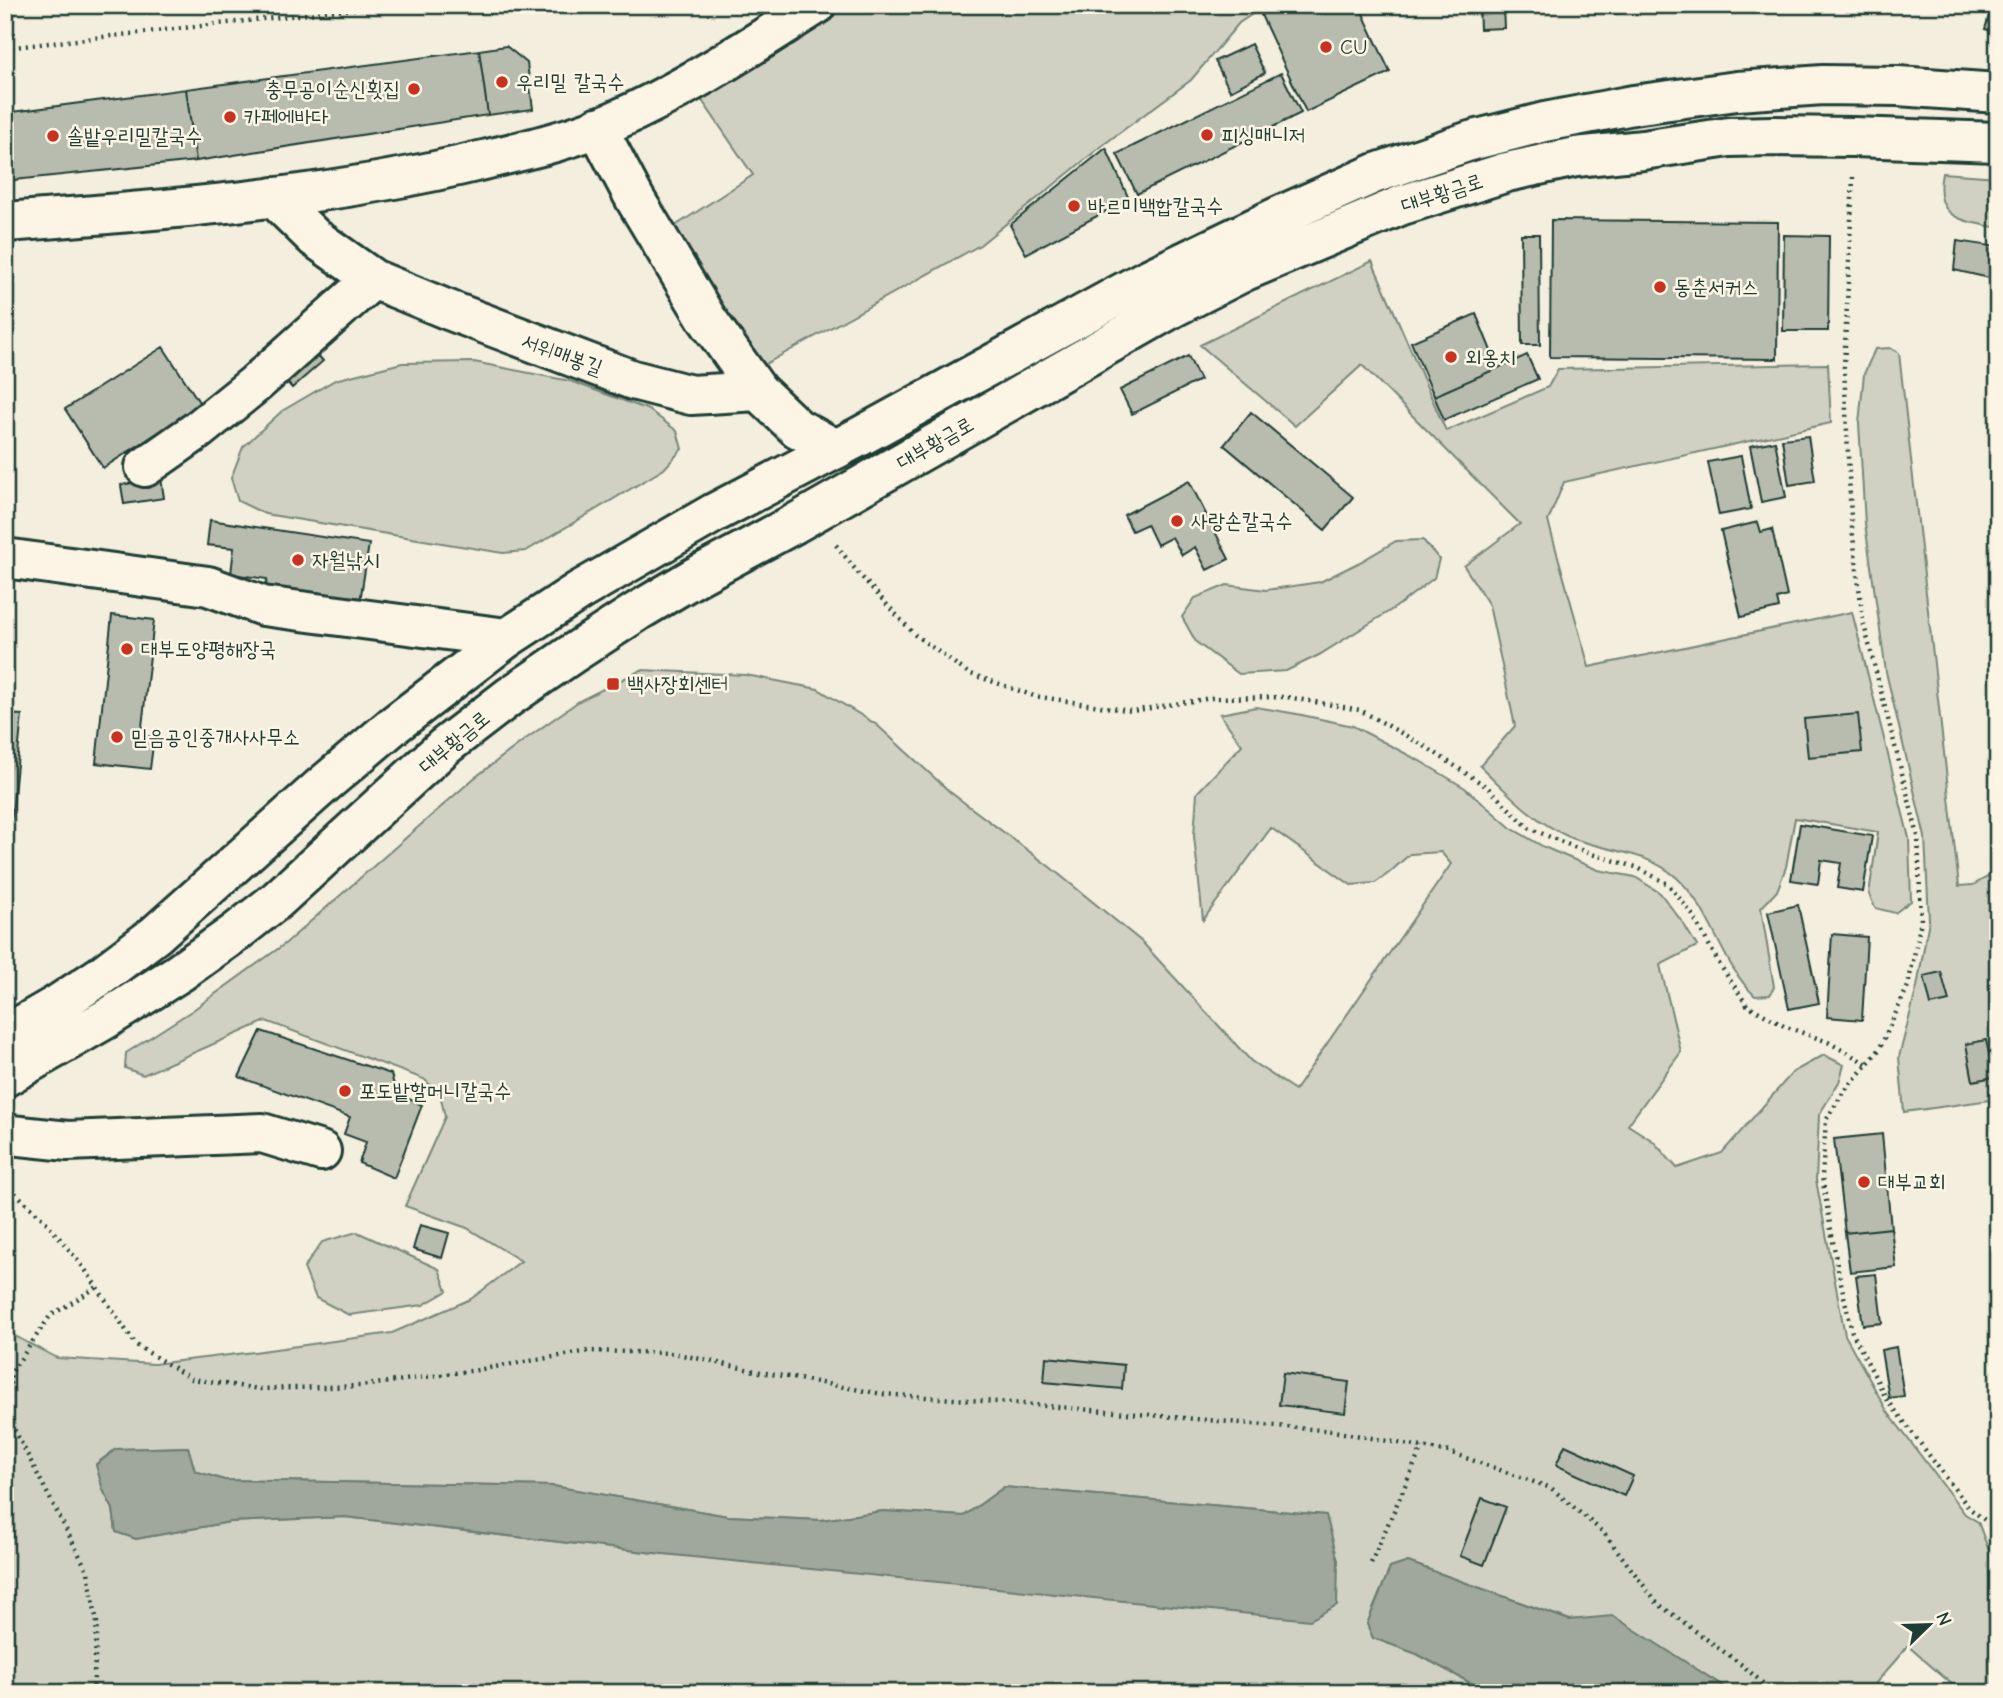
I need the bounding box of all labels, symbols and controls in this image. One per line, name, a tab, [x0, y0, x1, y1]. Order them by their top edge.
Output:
place label: CU	[1340, 35, 1367, 59]
marker: CU	[1318, 39, 1334, 55]
place label: 우리밀 칼국수	[516, 70, 624, 94]
marker: 우리밀 칼국수	[494, 74, 510, 90]
place label: 충무공이순신횟집	[265, 77, 400, 101]
marker: 충무공이순신횟집	[406, 81, 422, 97]
place label: 카페에바다	[244, 105, 329, 129]
marker: 카페에바다	[222, 109, 238, 125]
place label: 피싱매니저	[1221, 123, 1306, 147]
place label: 솔밭우리밀칼국수	[67, 124, 202, 148]
marker: 피싱매니저	[1199, 127, 1215, 143]
marker: 솔밭우리밀칼국수	[45, 128, 61, 144]
street label: 대부황금로	[1398, 169, 1486, 217]
place label: 바르미백합칼국수	[1088, 194, 1223, 218]
marker: 바르미백합칼국수	[1066, 198, 1082, 214]
place label: 동춘서커스	[1674, 275, 1759, 299]
marker: 동춘서커스	[1652, 279, 1668, 295]
street label: 서위매봉길	[518, 328, 606, 380]
place label: 외옹치	[1465, 345, 1516, 369]
marker: 외옹치	[1443, 349, 1459, 365]
street label: 대부황금로	[892, 411, 978, 475]
place label: 사랑손칼국수	[1191, 509, 1292, 533]
marker: 사랑손칼국수	[1169, 513, 1185, 529]
place label: 자월낚시	[312, 548, 380, 572]
marker: 자월낚시	[290, 552, 306, 568]
place label: 대부도양평해장국	[141, 637, 276, 661]
marker: 대부도양평해장국	[119, 641, 135, 657]
place label: 백사장회센터	[627, 672, 728, 696]
marker: 백사장회센터	[605, 676, 621, 692]
street label: 대부황금로	[414, 706, 494, 778]
place label: 믿음공인중개사사무소	[131, 725, 300, 749]
marker: 믿음공인중개사사무소	[109, 729, 125, 745]
place label: 포도밭할머니칼국수	[359, 1079, 511, 1103]
marker: 포도밭할머니칼국수	[337, 1083, 353, 1099]
place label: 대부교회	[1878, 1170, 1946, 1194]
marker: 대부교회	[1856, 1174, 1872, 1190]
north arrow	[1895, 1590, 1965, 1660]
text: N	[1931, 1609, 1956, 1629]

